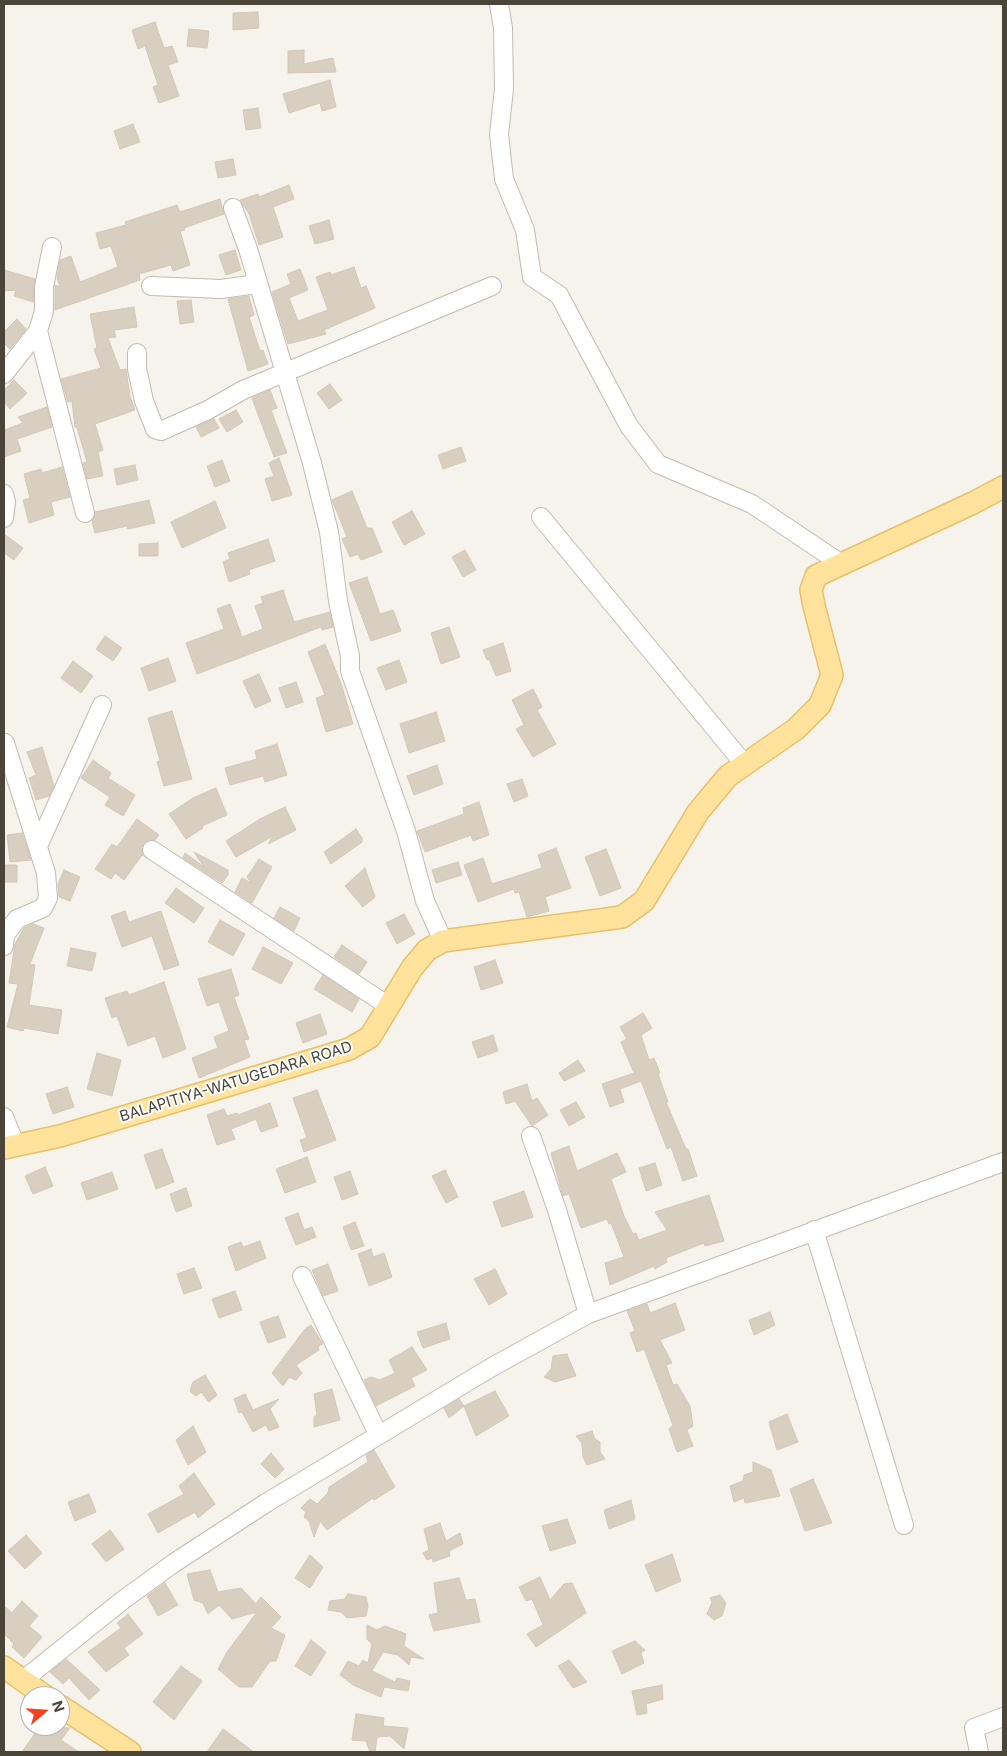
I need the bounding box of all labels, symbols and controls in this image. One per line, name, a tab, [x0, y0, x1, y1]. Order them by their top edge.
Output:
street label: BALAPITIYA-WATUGEDARA ROAD	[118, 1038, 354, 1126]
north arrow	[20, 1686, 70, 1736]
text: N	[49, 1698, 68, 1714]

